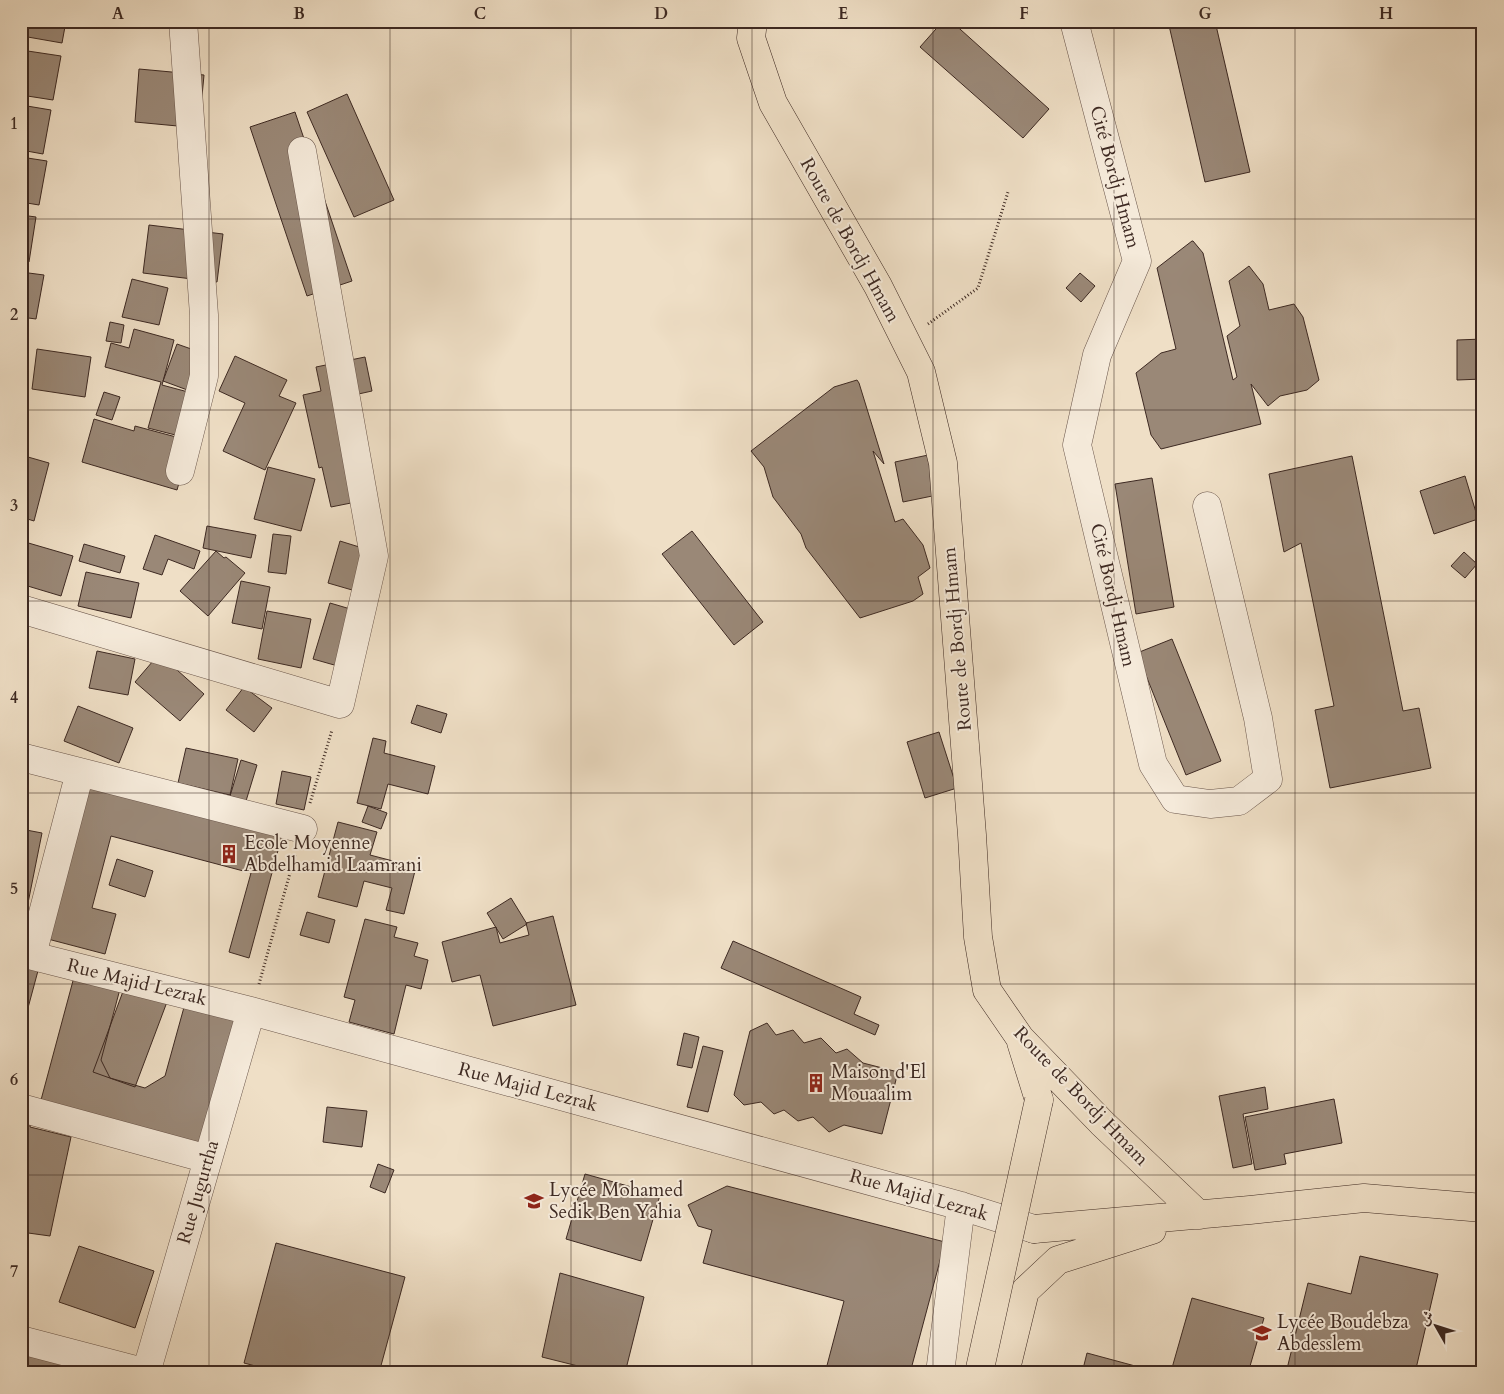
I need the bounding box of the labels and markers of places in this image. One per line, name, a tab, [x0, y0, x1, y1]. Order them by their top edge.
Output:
place label: Ecole Moyenne Abdelhamid Laamrani	[244, 830, 422, 878]
building icon: Ecole Moyenne Abdelhamid Laamrani	[218, 843, 240, 865]
place label: Maison d'El Mouaalim	[831, 1059, 926, 1107]
building icon: Maison d'El Mouaalim	[805, 1072, 827, 1094]
place label: Lycée Mohamed Sedik Ben Yahia	[549, 1177, 683, 1225]
school or university icon: Lycée Mohamed Sedik Ben Yahia	[523, 1190, 545, 1212]
place label: Lycée Boudebza Abdesslem	[1277, 1309, 1409, 1357]
school or university icon: Lycée Boudebza Abdesslem	[1251, 1322, 1273, 1344]

